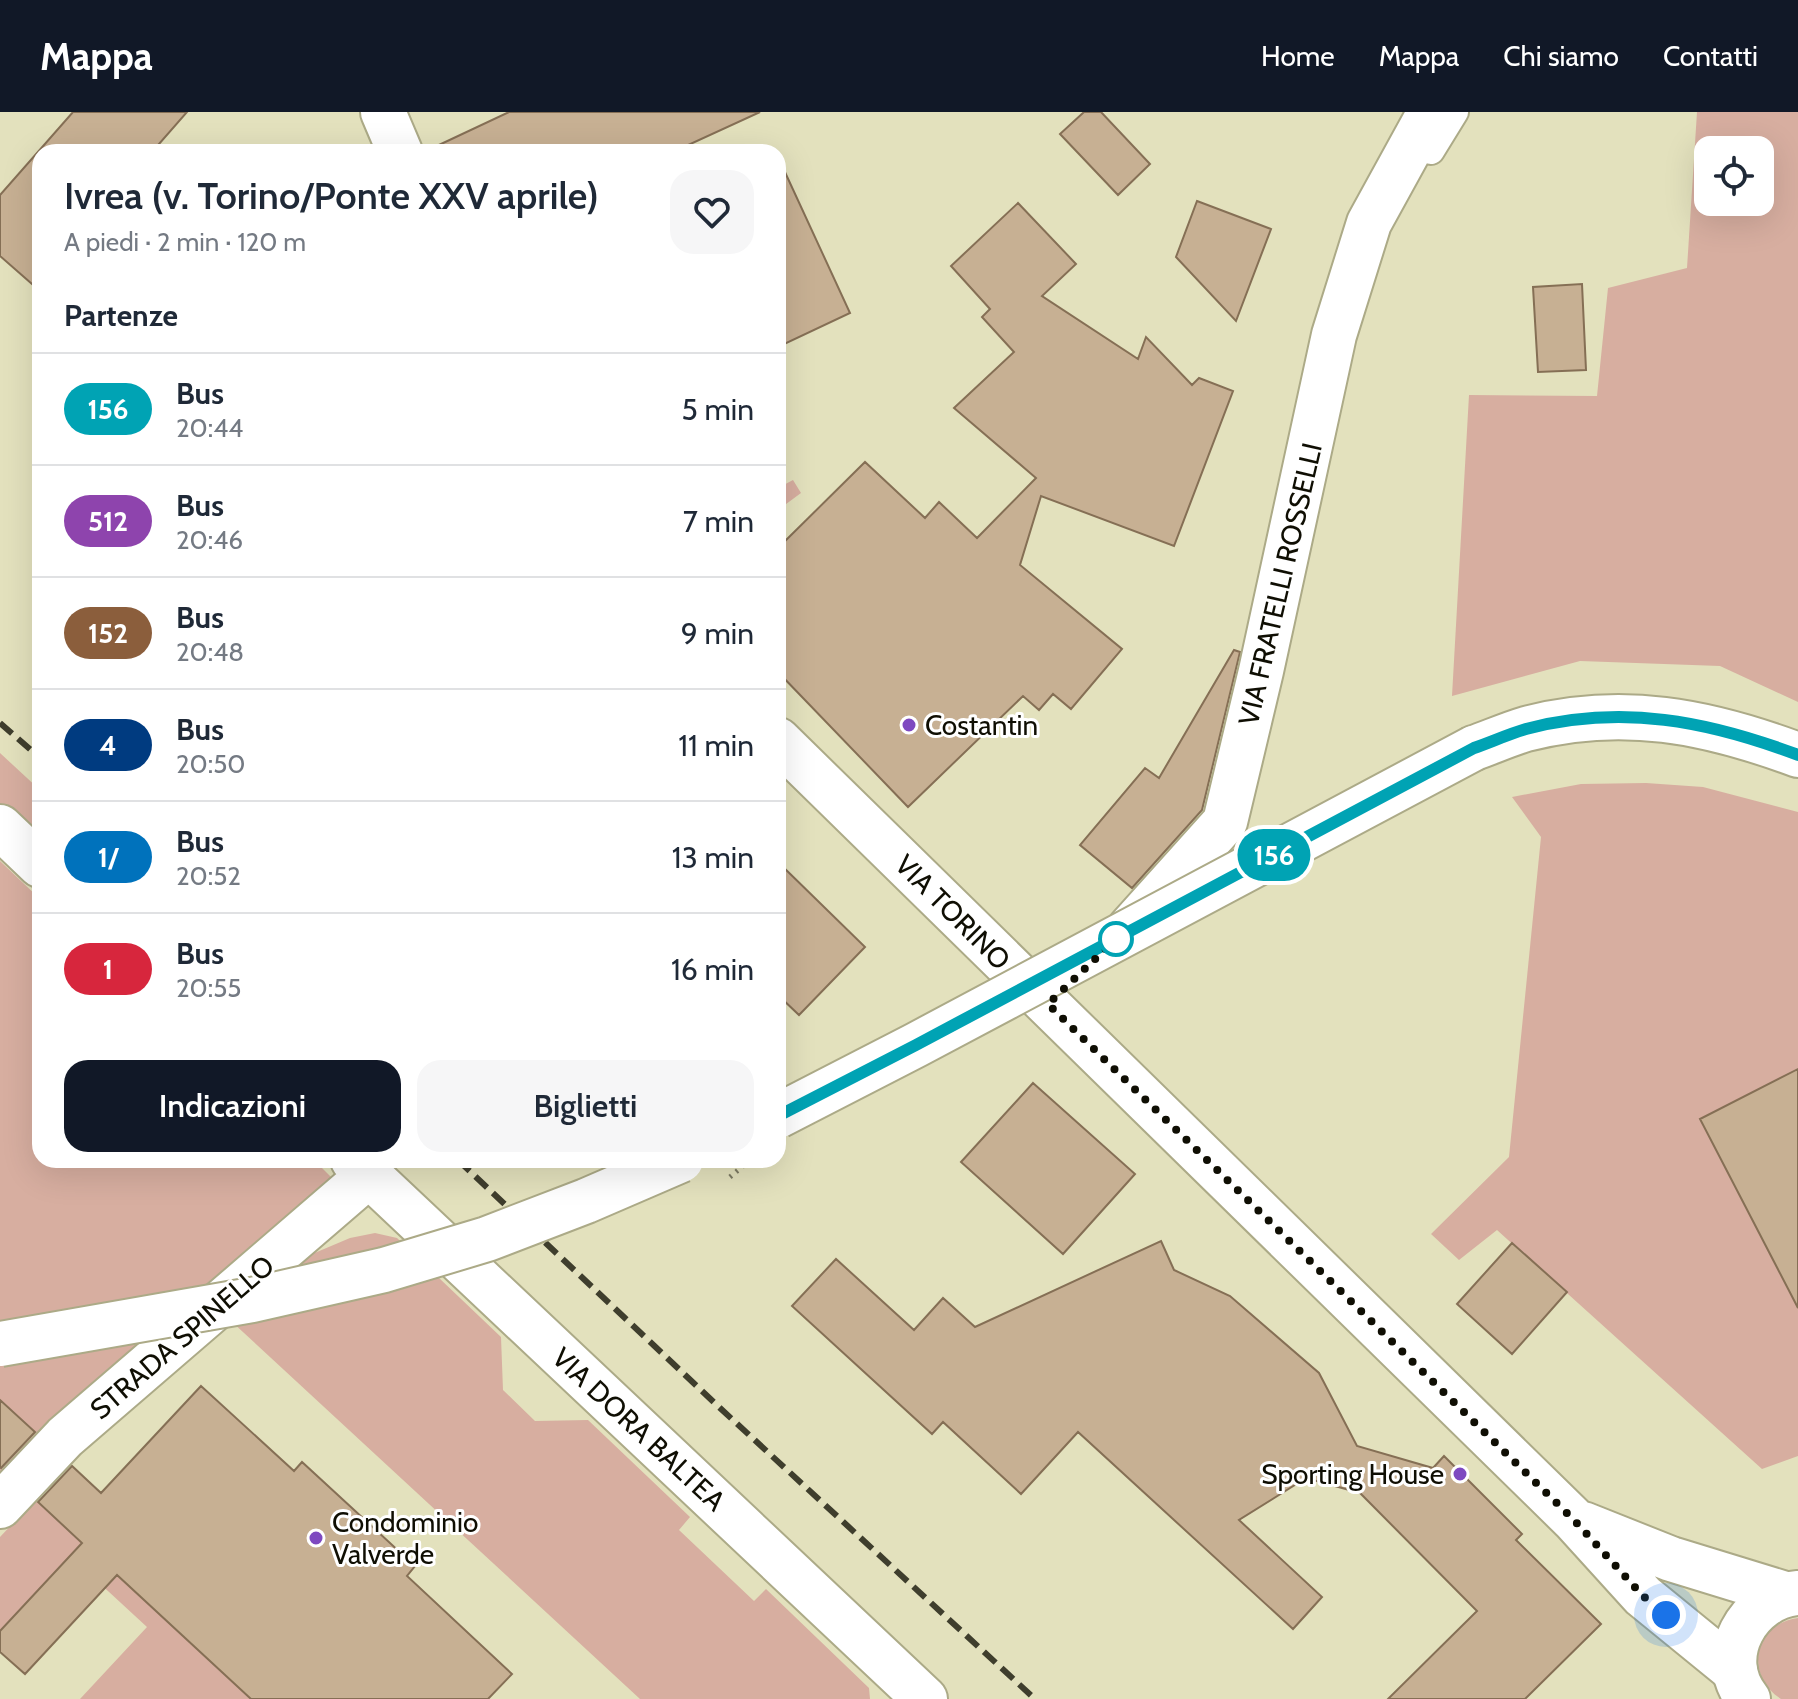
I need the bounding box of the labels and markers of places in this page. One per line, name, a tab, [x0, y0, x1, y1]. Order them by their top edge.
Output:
place label: Costantin	[925, 708, 1038, 742]
marker: Costantin	[900, 716, 918, 734]
unlabelled marker	[1099, 922, 1133, 956]
place label: Sporting House	[1261, 1457, 1444, 1491]
marker: Sporting House	[1451, 1465, 1469, 1483]
place label: Condominio Valverde	[332, 1505, 478, 1571]
marker: Condominio Valverde	[307, 1529, 325, 1547]

